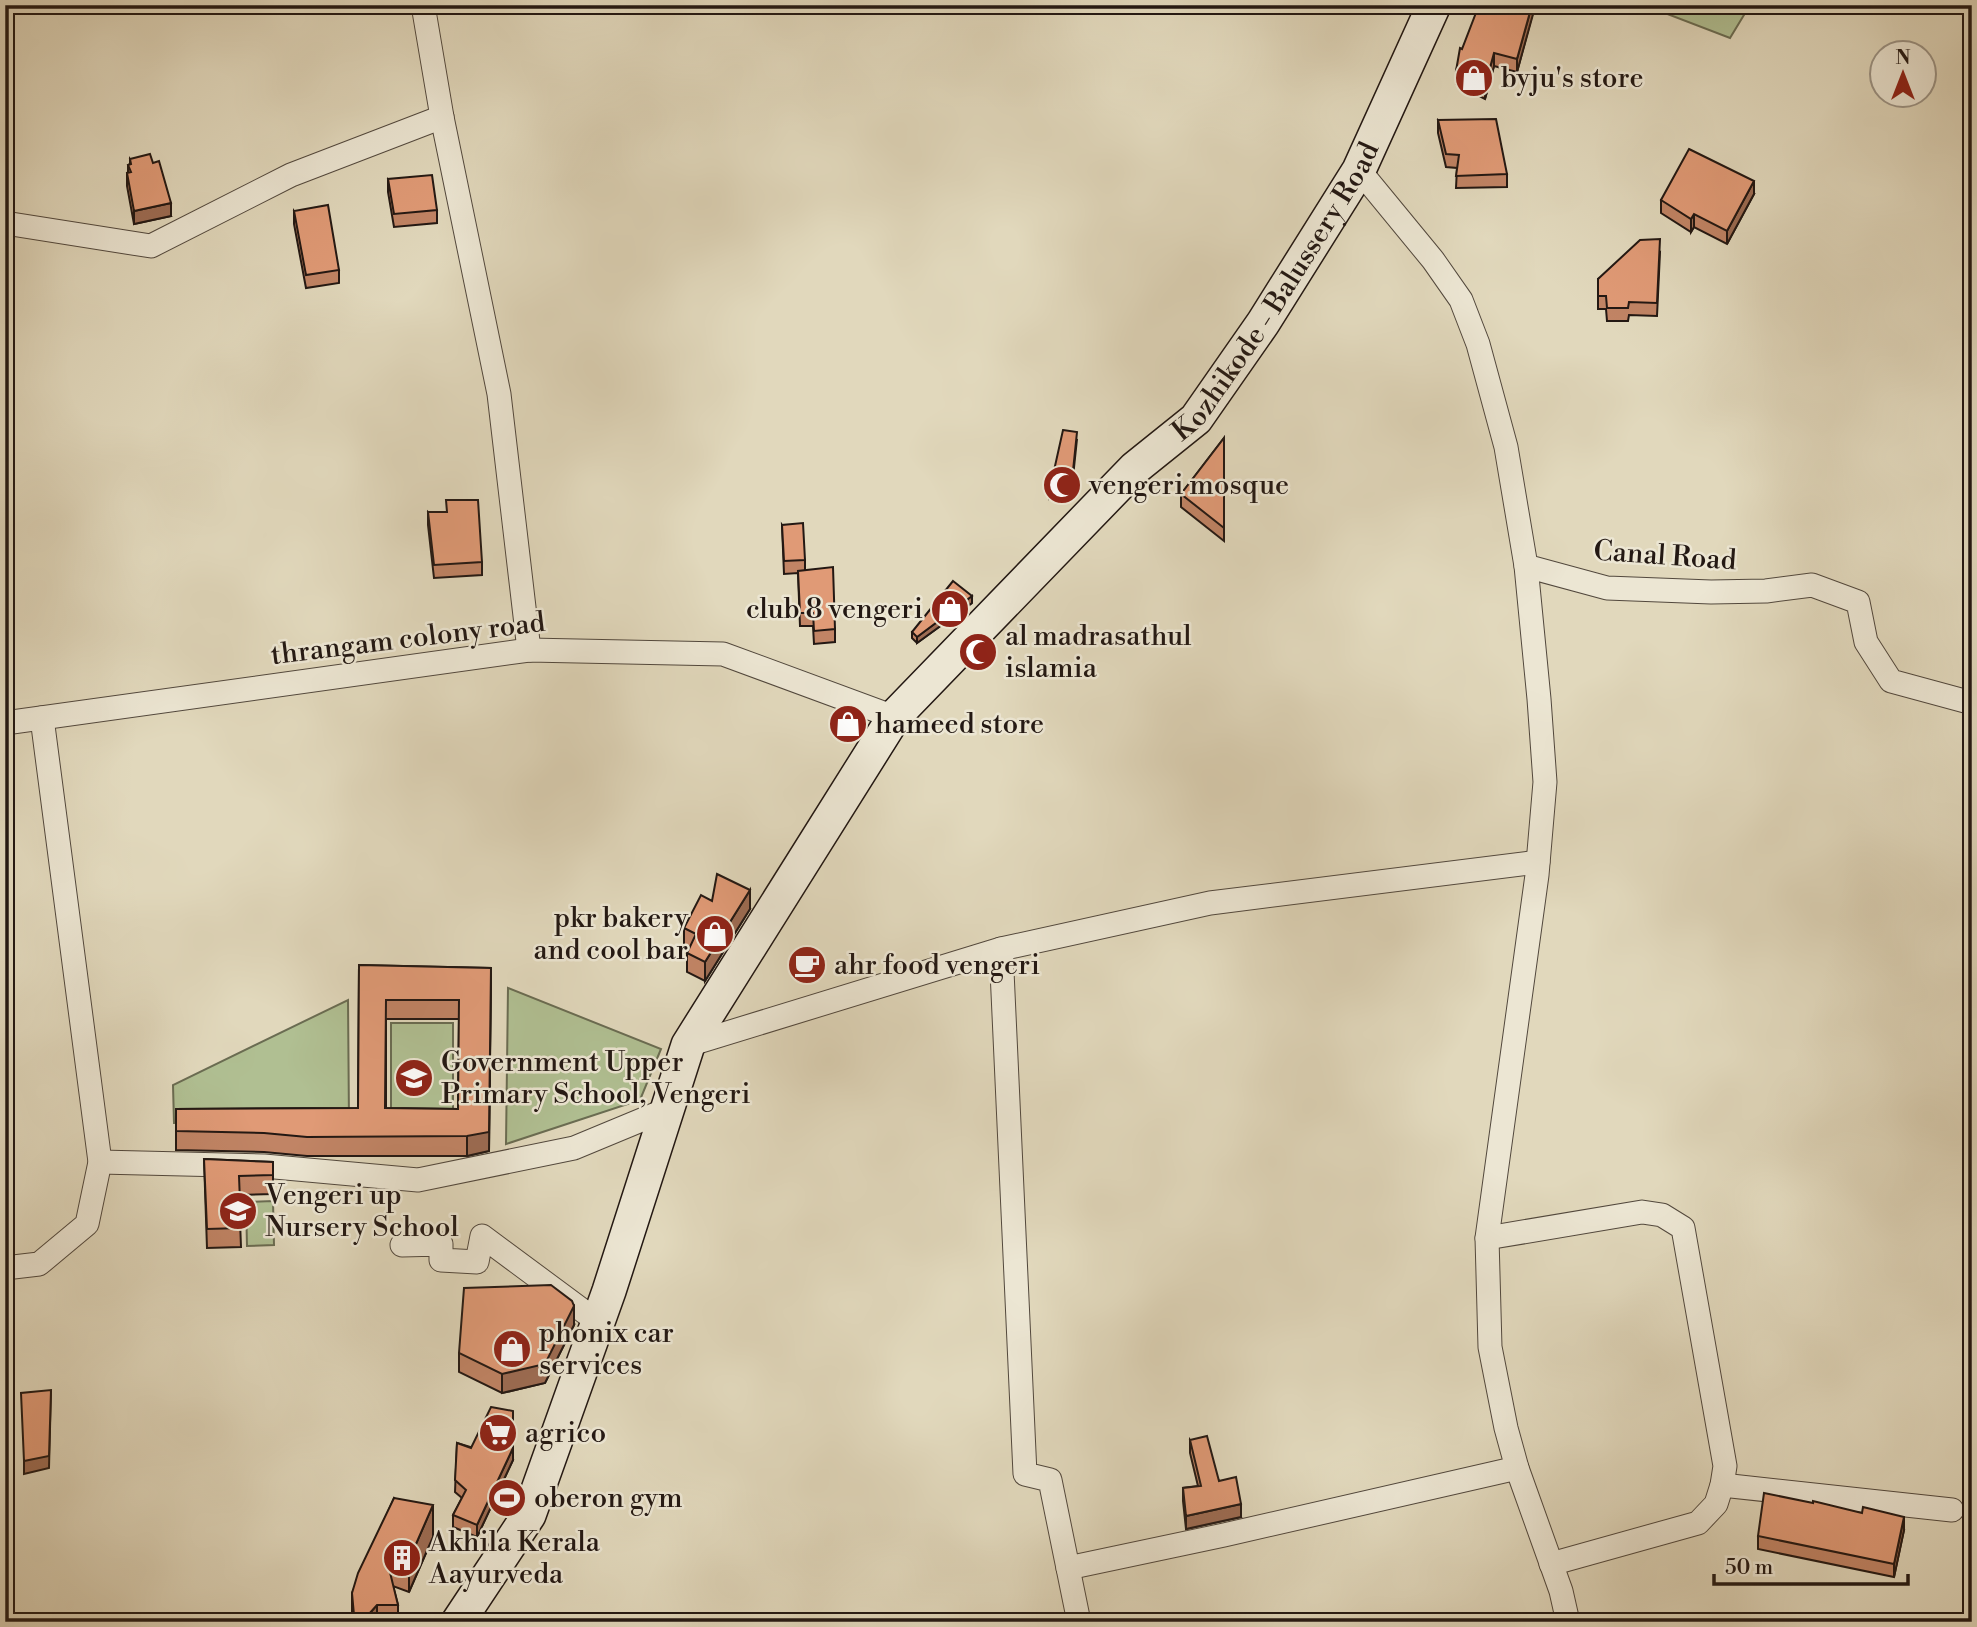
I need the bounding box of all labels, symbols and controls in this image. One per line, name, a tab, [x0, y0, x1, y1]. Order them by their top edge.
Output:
north arrow	[1868, 38, 1938, 108]
text: N	[1895, 46, 1911, 70]
shop icon: byju's store	[1453, 57, 1495, 99]
place label: byju's store	[1501, 61, 1644, 96]
street label: Kozhikode - Balussery Road	[1165, 137, 1387, 449]
mosque icon: vengeri mosque	[1041, 464, 1083, 506]
place label: vengeri mosque	[1088, 468, 1289, 503]
street label: Canal Road	[1592, 534, 1738, 578]
shop icon: club 8 vengeri	[929, 588, 971, 630]
place label: club 8 vengeri	[746, 592, 923, 627]
street label: thrangam colony road	[269, 605, 547, 673]
place label: al madrasathul islamia	[1005, 619, 1192, 686]
mosque icon: al madrasathul islamia	[957, 631, 999, 673]
shop icon: hameed store	[827, 703, 869, 745]
place label: hameed store	[875, 707, 1044, 742]
place label: pkr bakery and cool bar	[534, 901, 688, 968]
shop icon: pkr bakery and cool bar	[694, 913, 736, 955]
cafe icon: ahr food vengeri	[786, 944, 828, 986]
place label: ahr food vengeri	[834, 948, 1040, 983]
place label: Government Upper Primary School, Vengeri	[441, 1045, 751, 1112]
school or university icon: Government Upper Primary School, Vengeri	[393, 1057, 435, 1099]
place label: Vengeri up Nursery School	[264, 1178, 459, 1245]
school or university icon: Vengeri up Nursery School	[217, 1190, 259, 1232]
place label: phonix car services	[539, 1316, 674, 1383]
shop icon: phonix car services	[491, 1328, 533, 1370]
supermarket icon: agrico	[477, 1412, 519, 1454]
place label: agrico	[525, 1416, 606, 1451]
sports icon: oberon gym	[486, 1477, 528, 1519]
place label: oberon gym	[534, 1481, 682, 1516]
place label: Akhila Kerala Aayurveda	[428, 1525, 601, 1592]
building icon: Akhila Kerala Aayurveda	[381, 1537, 423, 1579]
scale bar	[1714, 1543, 1909, 1587]
text: 50 m	[1725, 1555, 1773, 1581]

